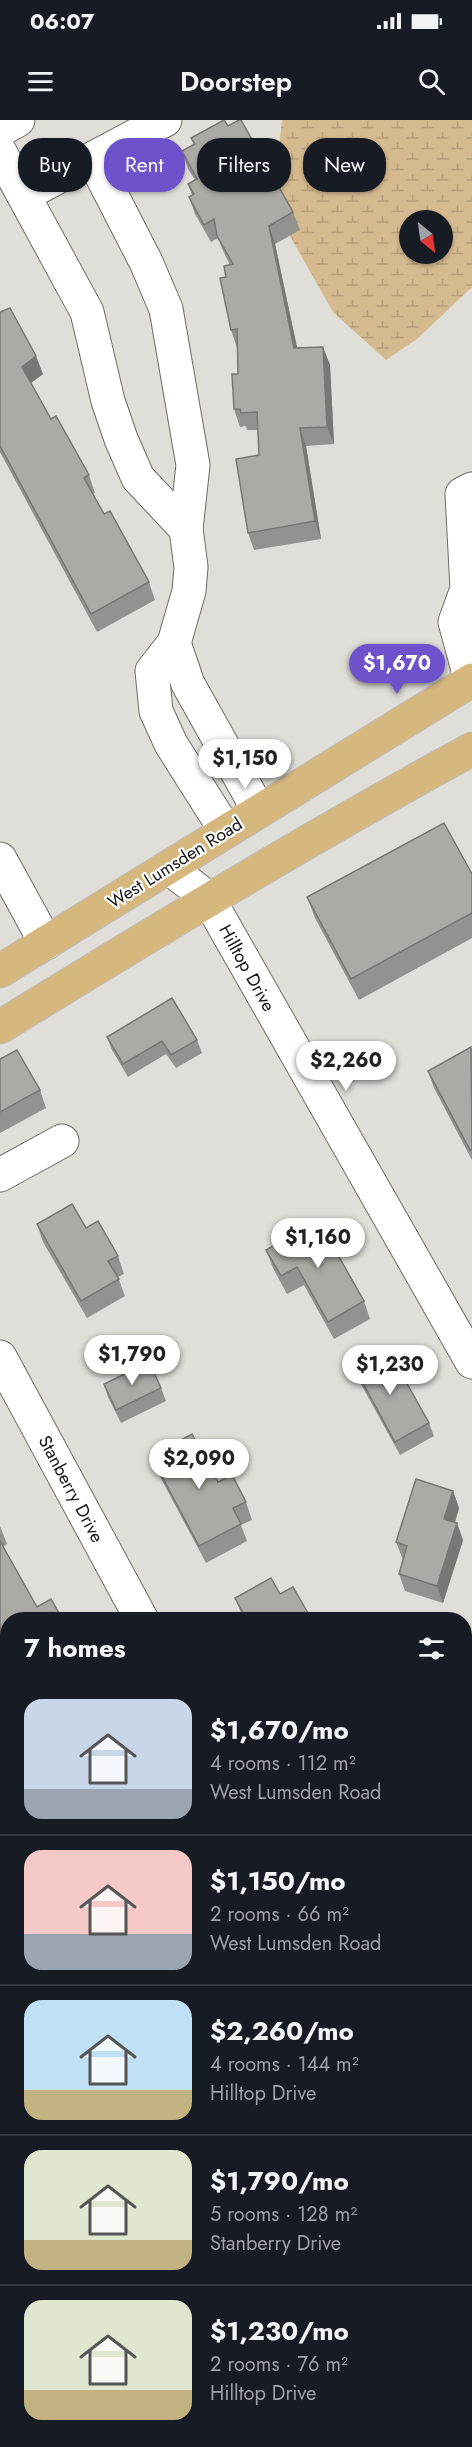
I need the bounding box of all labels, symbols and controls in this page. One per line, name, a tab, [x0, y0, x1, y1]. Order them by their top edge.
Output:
text: 06:07	[30, 5, 94, 37]
text: Doorstep	[180, 62, 292, 101]
icon: menu	[24, 65, 57, 98]
icon: search	[415, 65, 448, 98]
chip: Buy	[18, 138, 92, 192]
chip: Rent	[104, 138, 185, 192]
chip: Filters	[197, 138, 291, 192]
chip: New	[303, 138, 386, 192]
north arrow	[399, 210, 453, 264]
map controls	[399, 210, 453, 264]
pin: $1,670	[348, 644, 446, 695]
text: $1,670	[363, 649, 431, 678]
pin: $1,150	[196, 739, 294, 790]
text: $1,150	[212, 744, 278, 773]
street label: West Lumsden Road	[103, 811, 247, 915]
street label: Hilltop Drive	[212, 920, 282, 1016]
pin: $2,260	[297, 1041, 395, 1092]
text: $2,260	[310, 1046, 382, 1075]
pin: $1,160	[269, 1218, 367, 1269]
text: $1,160	[285, 1223, 351, 1252]
pin: $1,790	[83, 1335, 181, 1386]
text: $1,790	[98, 1340, 166, 1369]
pin: $1,230	[341, 1345, 439, 1396]
text: $1,230	[356, 1350, 424, 1379]
street label: Stanberry Drive	[32, 1431, 110, 1547]
pin: $2,090	[150, 1439, 248, 1490]
text: $2,090	[163, 1444, 235, 1473]
text: 7 homes	[24, 1629, 126, 1667]
icon: filters	[415, 1632, 448, 1665]
text: $1,670/mo	[210, 1711, 349, 1749]
icon: home	[72, 1723, 144, 1795]
text: 4 rooms · 112 m²	[210, 1749, 356, 1778]
text: West Lumsden Road	[210, 1778, 381, 1807]
text: $1,150/mo	[210, 1862, 346, 1900]
icon: home	[72, 1874, 144, 1946]
text: 2 rooms · 66 m²	[210, 1900, 349, 1929]
text: West Lumsden Road	[210, 1929, 381, 1958]
text: $2,260/mo	[210, 2012, 354, 2050]
icon: home	[72, 2024, 144, 2096]
text: 4 rooms · 144 m²	[210, 2050, 359, 2079]
text: Hilltop Drive	[210, 2079, 316, 2108]
text: $1,790/mo	[210, 2162, 349, 2200]
icon: home	[72, 2174, 144, 2246]
text: 5 rooms · 128 m²	[210, 2200, 357, 2229]
text: Stanberry Drive	[210, 2229, 341, 2258]
text: $1,230/mo	[210, 2312, 349, 2350]
icon: home	[72, 2324, 144, 2396]
text: 2 rooms · 76 m²	[210, 2350, 348, 2379]
text: Hilltop Drive	[210, 2379, 316, 2408]

